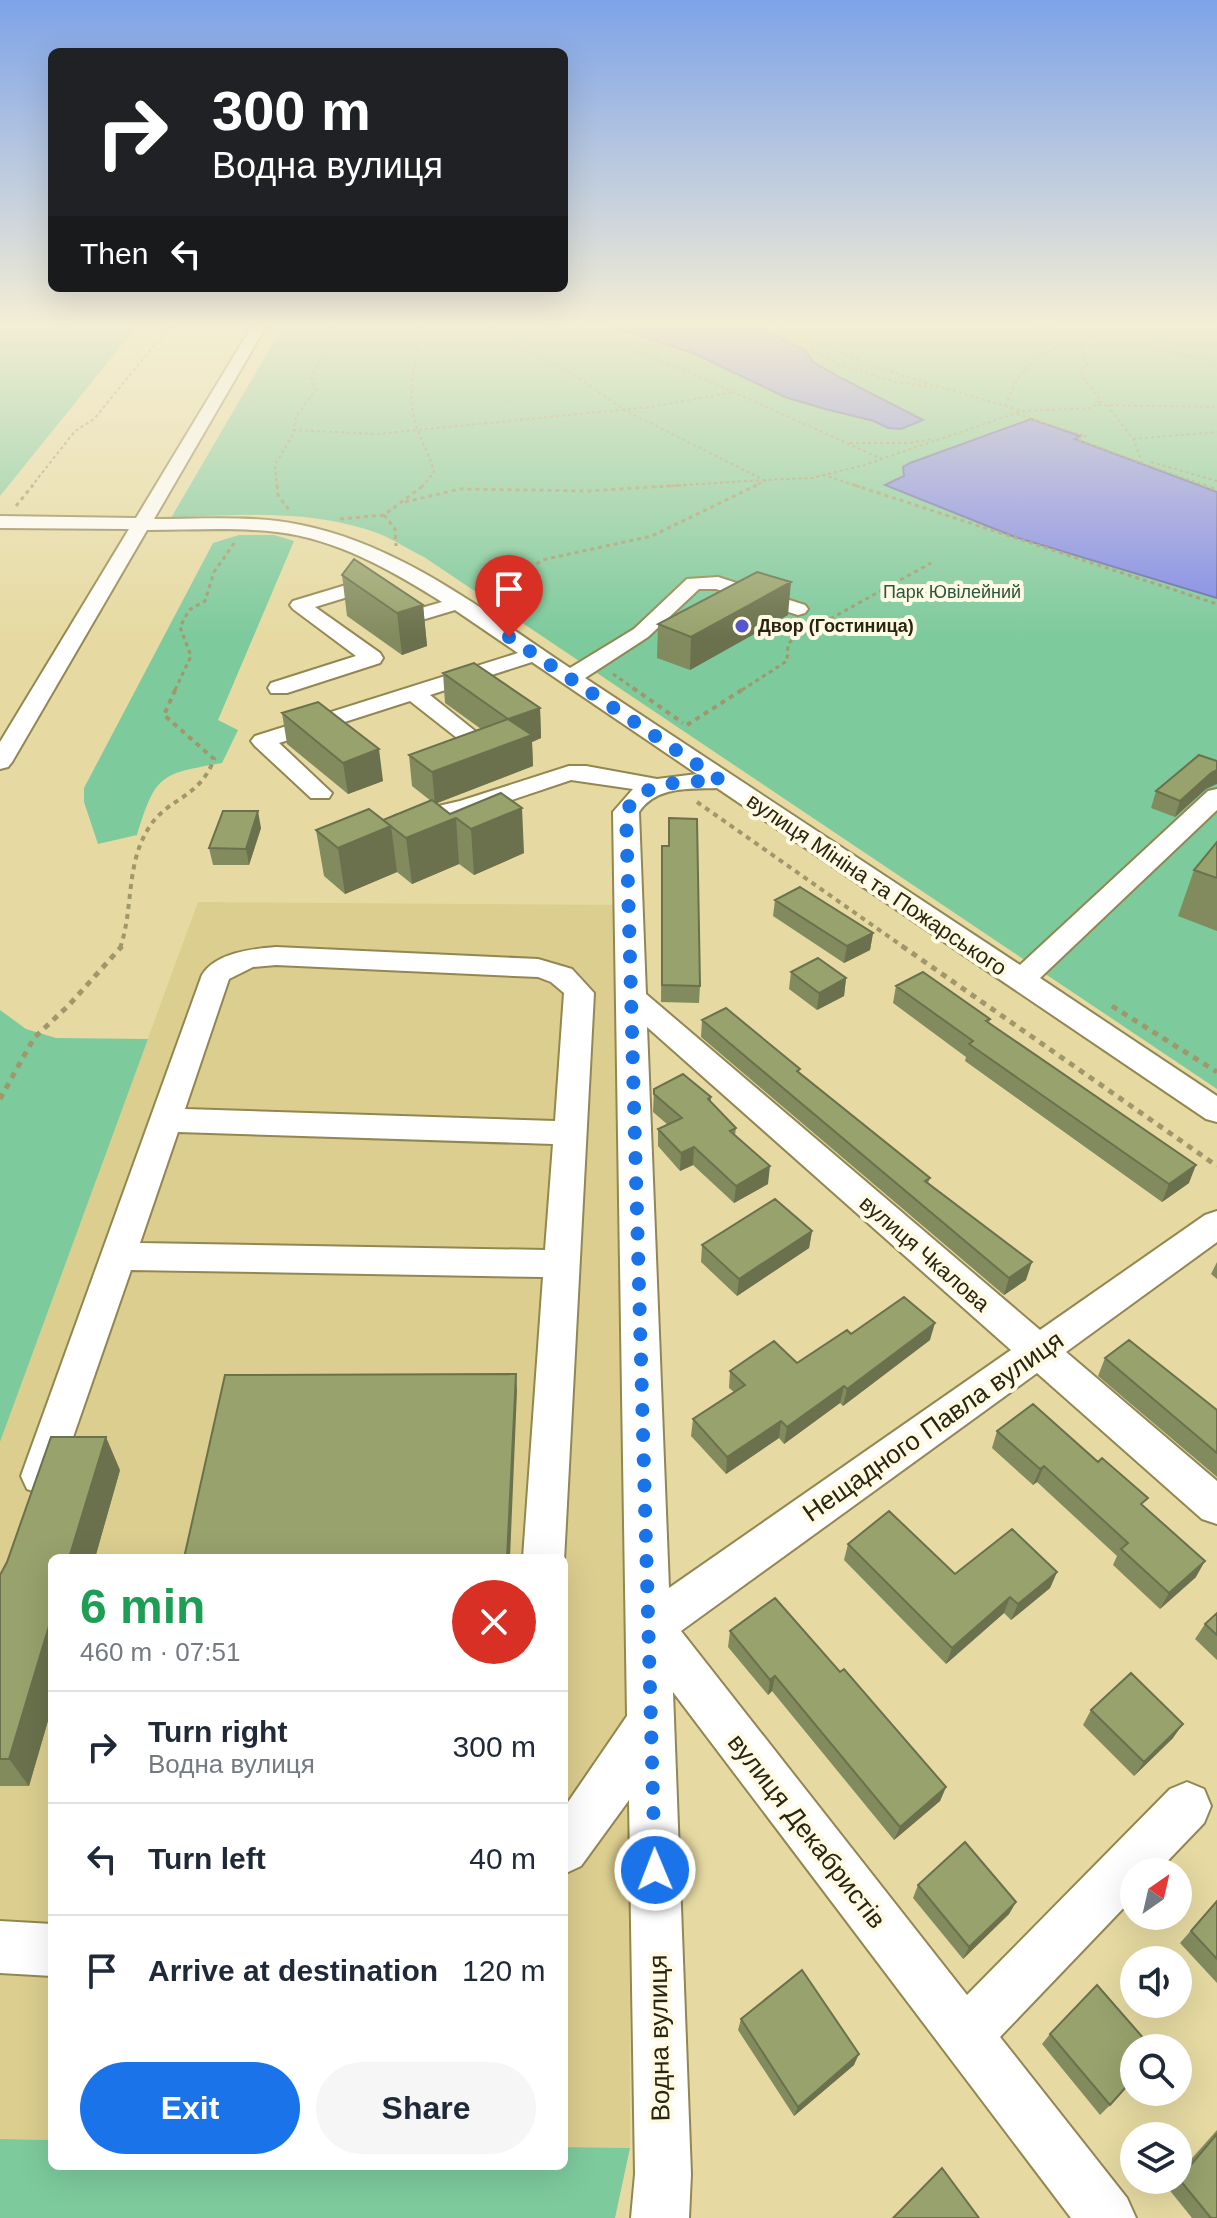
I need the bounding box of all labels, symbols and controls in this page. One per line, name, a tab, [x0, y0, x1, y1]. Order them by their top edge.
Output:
text: 300 m	[212, 79, 371, 142]
icon: right	[80, 80, 184, 184]
text: Водна вулиця	[212, 145, 443, 186]
icon: left	[164, 232, 208, 276]
text: Then	[80, 237, 148, 270]
pin	[475, 555, 543, 637]
icon: arrive	[487, 567, 531, 611]
park label: Парк Ювілейний	[883, 582, 1021, 602]
place label: Двор (Гостиница)	[758, 616, 914, 636]
marker: Двор (Гостиница)	[733, 617, 751, 635]
street label: вулиця Мініна та Пожарського	[742, 788, 1011, 981]
street label: вулиця Чкалова	[855, 1190, 995, 1317]
street label: Нещадного Павла вулиця	[797, 1324, 1069, 1528]
text: 6 min	[80, 1580, 205, 1633]
button: close	[452, 1580, 536, 1664]
text: 460 m · 07:51	[80, 1637, 240, 1667]
text: Turn right	[148, 1715, 287, 1748]
icon: right	[80, 1725, 124, 1769]
street label: вулиця Декабристів	[722, 1728, 892, 1934]
text: 300 m	[453, 1730, 536, 1763]
text: Водна вулиця	[148, 1749, 315, 1779]
position arrow	[613, 1828, 697, 1912]
icon: left	[80, 1837, 124, 1881]
text: Turn left	[148, 1842, 266, 1875]
text: 40 m	[469, 1842, 536, 1875]
north arrow	[1120, 1858, 1192, 1930]
map controls	[1120, 1858, 1192, 2194]
button: sound	[1120, 1946, 1192, 2018]
icon: arrive	[80, 1949, 124, 1993]
text: Arrive at destination	[148, 1954, 438, 1987]
text: 120 m	[462, 1954, 545, 1987]
street label: Водна вулиця	[643, 1954, 675, 2122]
button: search	[1120, 2034, 1192, 2106]
button: Exit	[80, 2062, 300, 2154]
button: Share	[316, 2062, 536, 2154]
button: layers	[1120, 2122, 1192, 2194]

